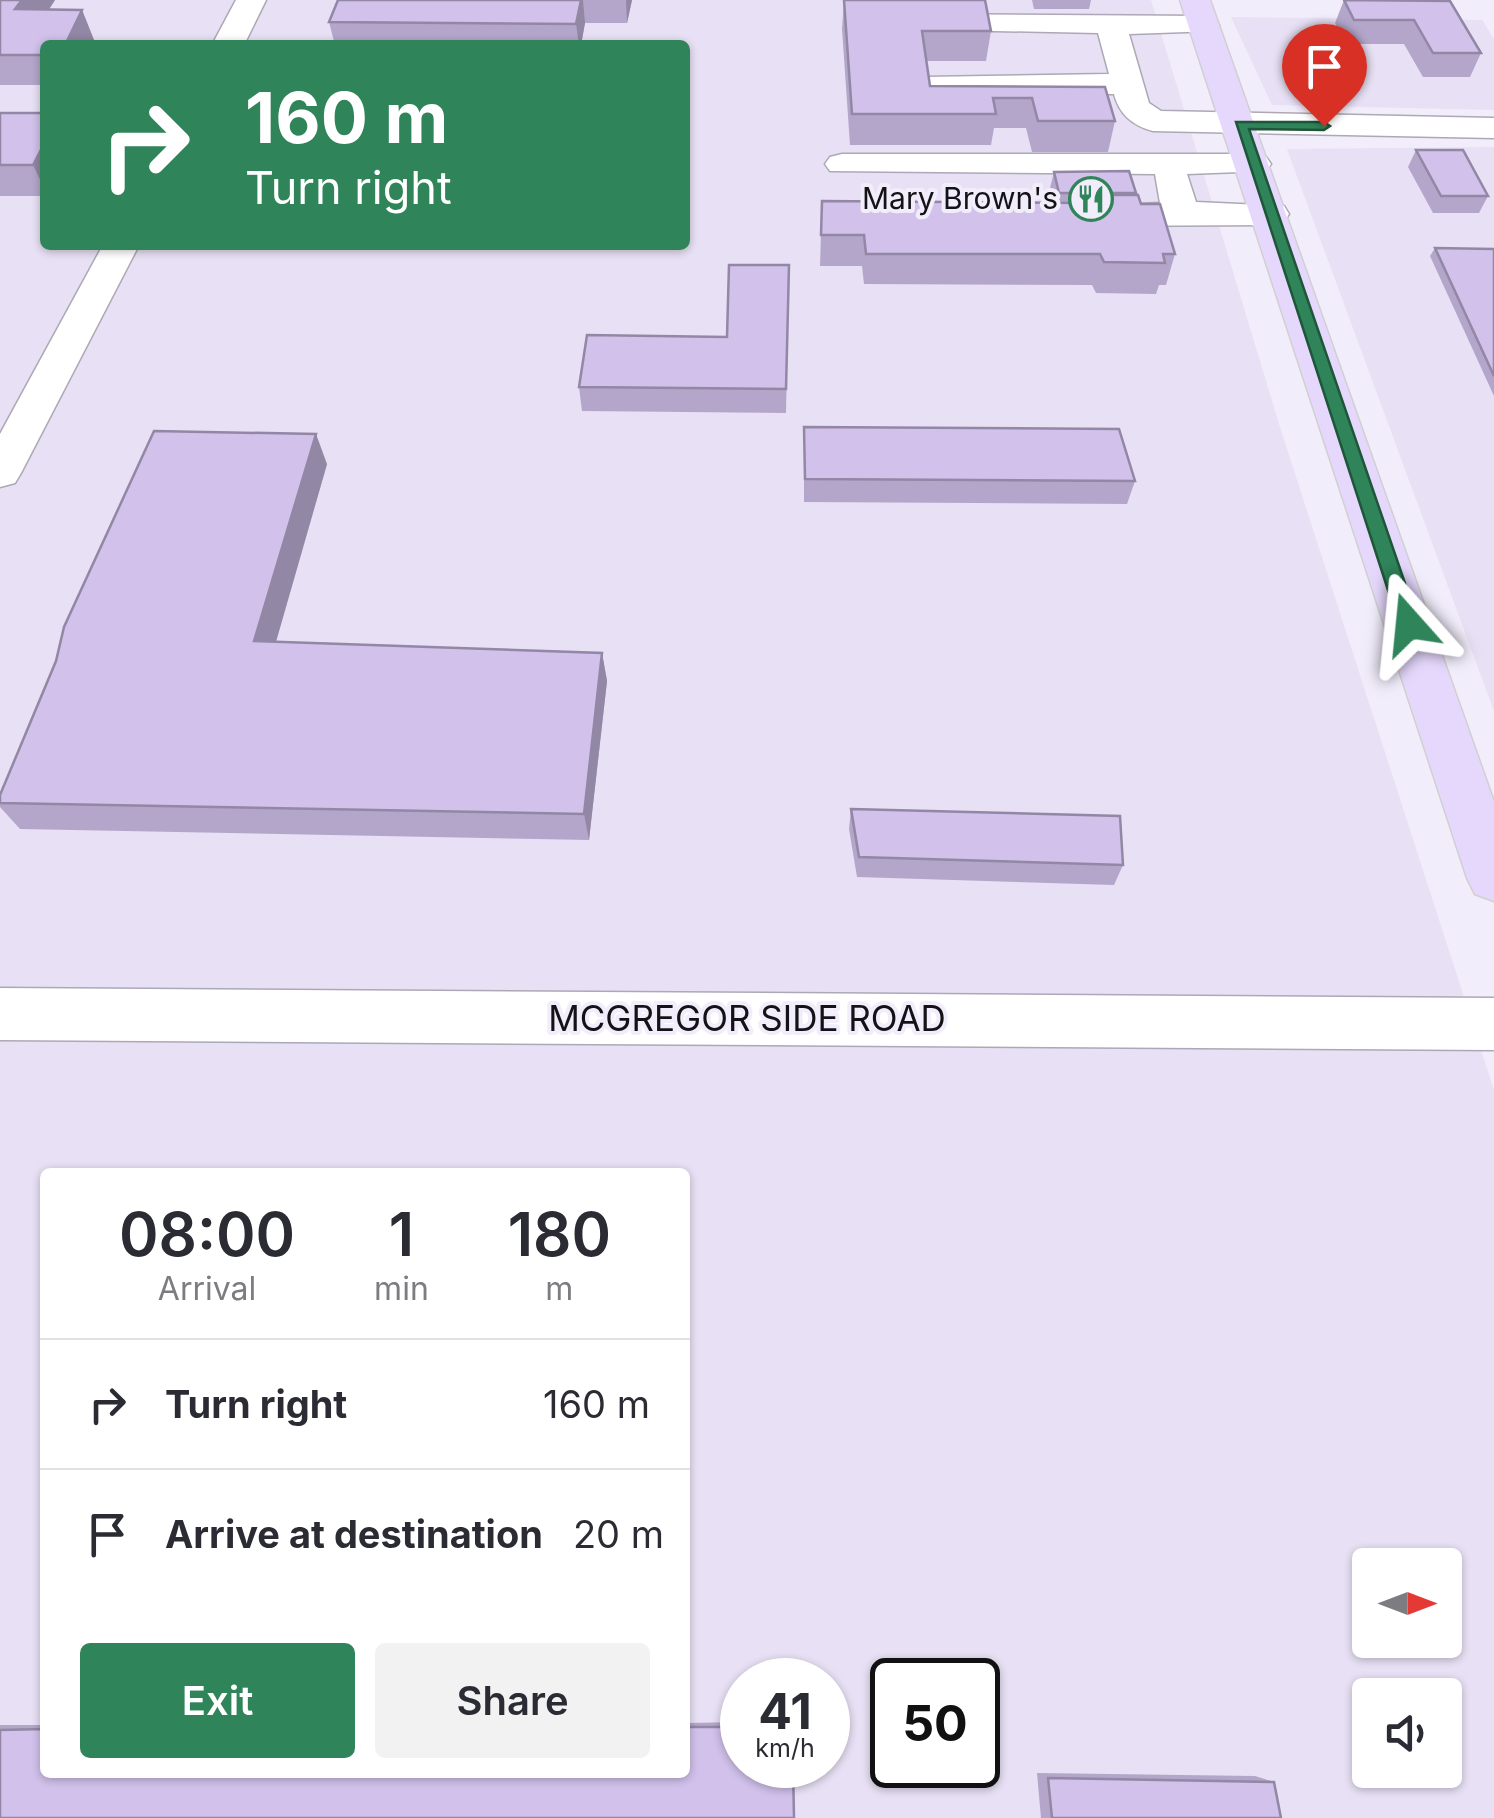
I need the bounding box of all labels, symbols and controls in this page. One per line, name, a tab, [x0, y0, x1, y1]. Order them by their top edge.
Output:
pin	[1282, 24, 1367, 127]
icon: arrive	[1297, 39, 1352, 94]
text: 160 m	[245, 75, 448, 160]
icon: right	[80, 80, 210, 210]
text: Turn right	[245, 160, 452, 215]
restaurant icon: Mary Brown's	[1068, 176, 1114, 222]
place label: Mary Brown's	[862, 180, 1058, 216]
position arrow	[1357, 572, 1461, 676]
street label: MCGREGOR SIDE ROAD	[548, 997, 946, 1039]
text: 08:00	[119, 1198, 295, 1270]
text: 1	[389, 1198, 414, 1270]
text: 180	[508, 1198, 611, 1270]
text: Arrival	[158, 1269, 256, 1308]
text: min	[374, 1269, 429, 1308]
text: m	[545, 1269, 573, 1308]
icon: right	[80, 1377, 135, 1432]
text: Turn right	[165, 1381, 347, 1427]
text: 160 m	[543, 1381, 650, 1427]
icon: arrive	[80, 1507, 135, 1562]
text: Arrive at destination	[165, 1511, 543, 1557]
text: 20 m	[573, 1511, 664, 1557]
north arrow	[1352, 1548, 1462, 1658]
map controls	[1352, 1548, 1462, 1788]
button: Exit	[80, 1643, 355, 1758]
button: Share	[375, 1643, 650, 1758]
speed limit sign: 50	[870, 1658, 1000, 1788]
button: sound	[1352, 1678, 1462, 1788]
text: 41	[758, 1681, 812, 1741]
text: km/h	[755, 1733, 815, 1763]

